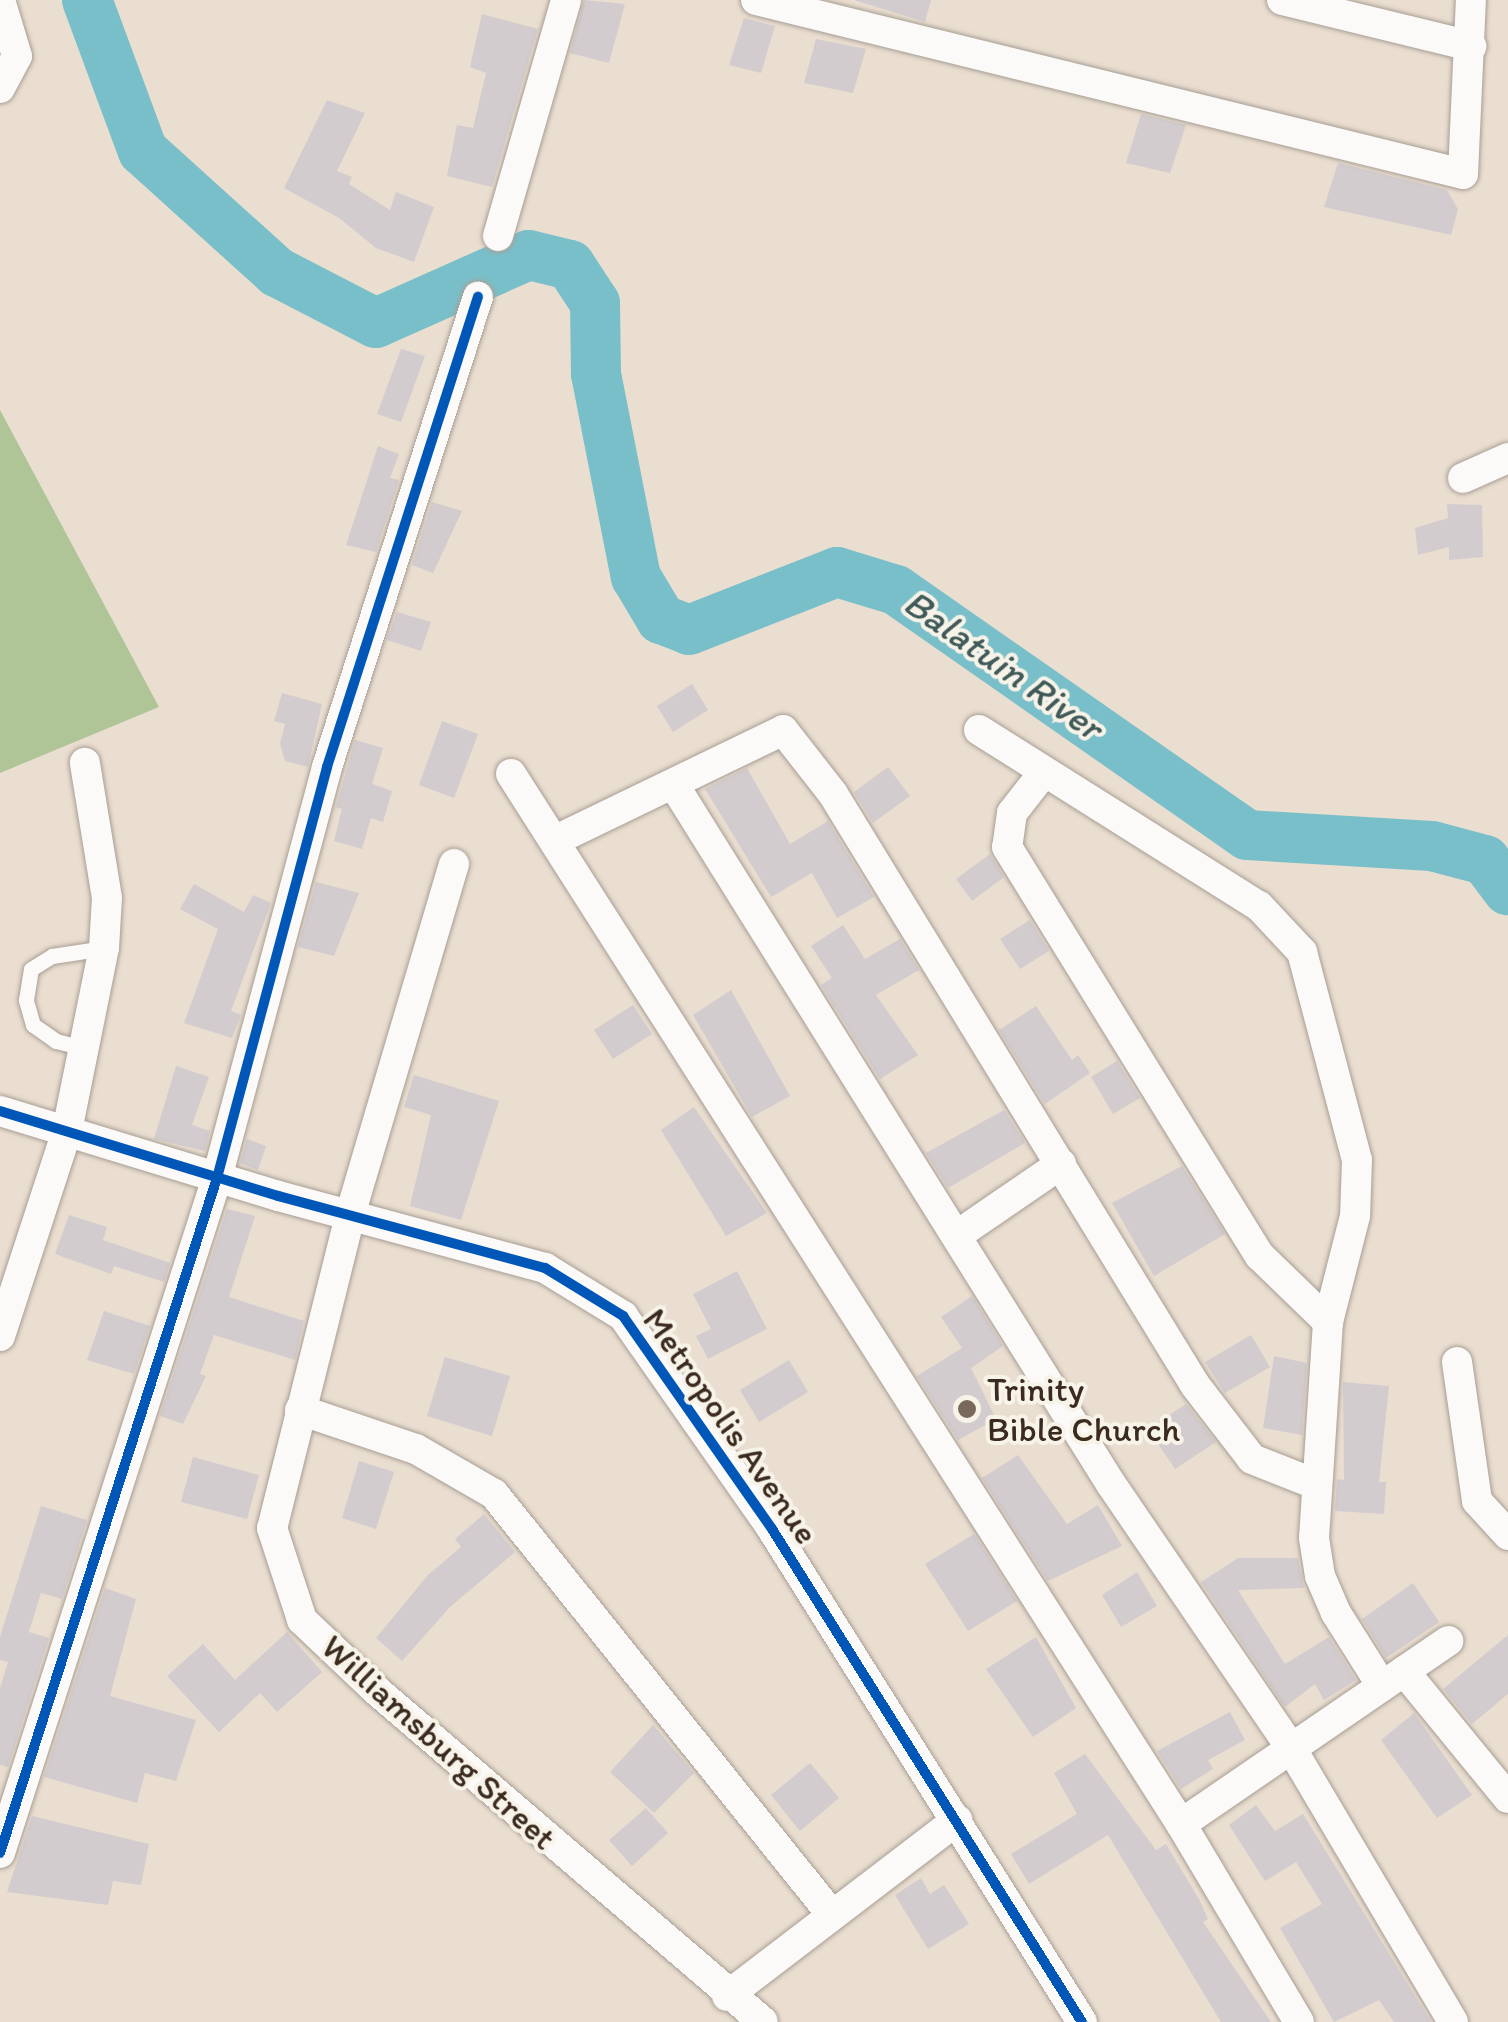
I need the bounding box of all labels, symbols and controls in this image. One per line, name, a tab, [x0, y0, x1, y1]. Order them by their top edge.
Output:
water label: Balatuin River	[895, 580, 1111, 750]
street label: Metropolis Avenue	[635, 1301, 827, 1551]
place label: Trinity Bible Church	[987, 1368, 1180, 1450]
marker: Trinity Bible Church	[956, 1398, 978, 1420]
street label: Williamsburg Street	[313, 1626, 565, 1858]

